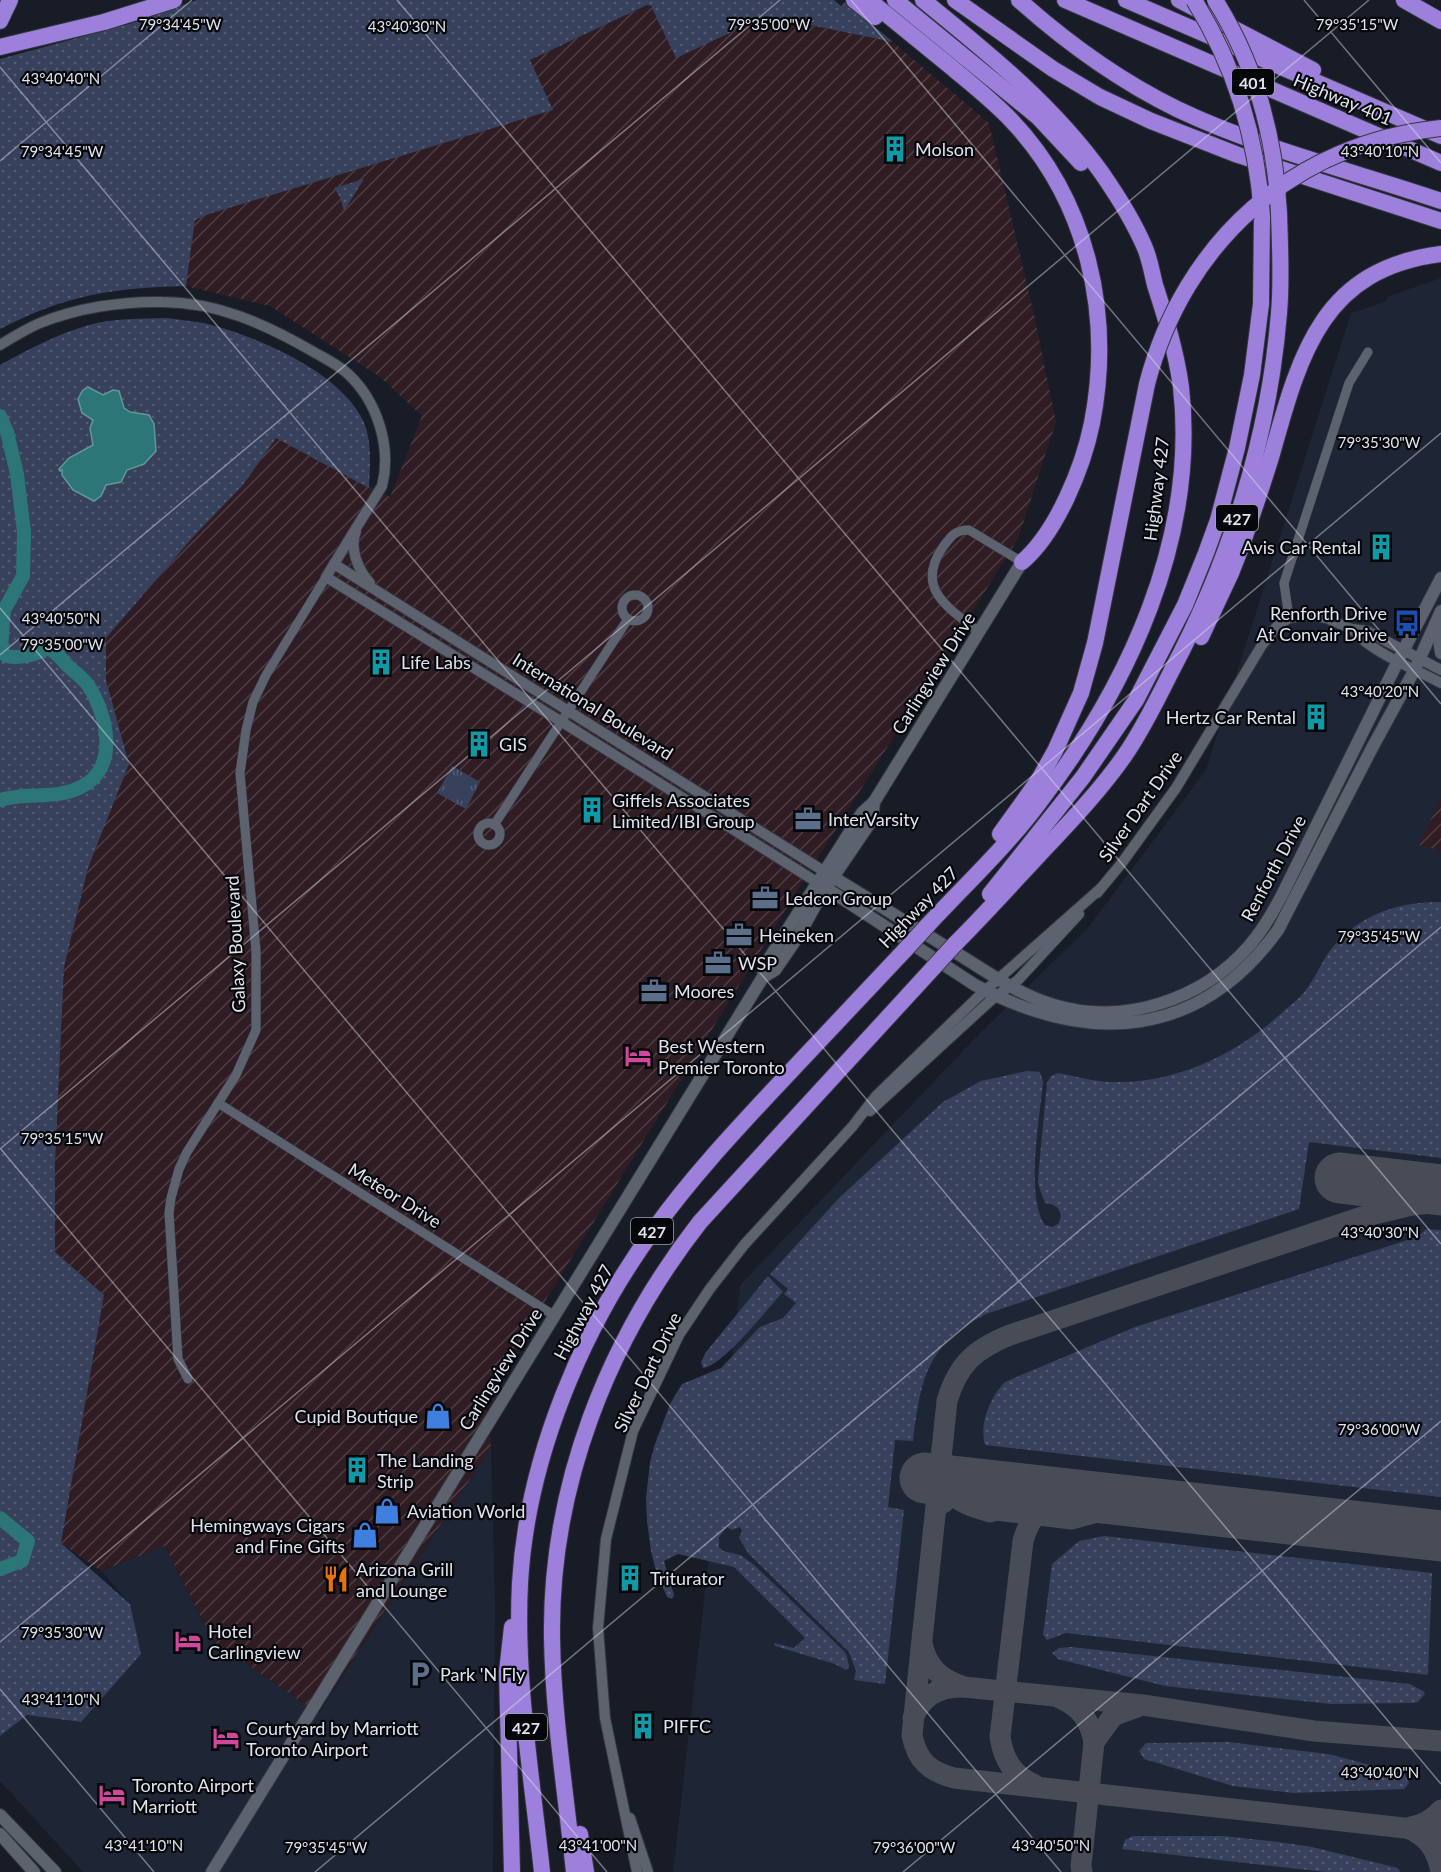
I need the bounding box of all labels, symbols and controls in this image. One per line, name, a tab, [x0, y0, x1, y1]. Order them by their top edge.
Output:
text: 79°34'45"W	[139, 15, 222, 33]
text: 79°35'00"W	[728, 15, 811, 33]
text: 79°35'15"W	[1316, 15, 1399, 33]
text: 43°40'30"N	[368, 17, 446, 35]
street label: Highway 401	[1290, 68, 1396, 130]
text: 43°40'40"N	[22, 69, 100, 87]
road number: 401	[1232, 69, 1274, 95]
building icon: Molson	[880, 134, 910, 164]
place label: Molson	[915, 138, 974, 160]
text: 79°34'45"W	[21, 142, 104, 160]
text: 43°40'10"N	[1341, 142, 1419, 160]
text: 79°35'30"W	[1338, 433, 1421, 451]
street label: Highway 427	[1139, 436, 1173, 542]
road number: 427	[1216, 505, 1258, 531]
building icon: Avis Car Rental	[1366, 532, 1396, 562]
place label: Avis Car Rental	[1242, 536, 1361, 558]
place label: Renforth Drive At Convair Drive	[1256, 602, 1387, 645]
street label: Carlingview Drive	[887, 608, 979, 738]
bus stop icon: Renforth Drive At Convair Drive	[1392, 608, 1422, 638]
text: 43°40'50"N	[22, 609, 100, 627]
text: 79°35'00"W	[21, 635, 104, 653]
building icon: Life Labs	[366, 647, 396, 677]
street label: International Boulevard	[509, 648, 677, 764]
place label: Life Labs	[401, 651, 471, 673]
text: 43°40'20"N	[1341, 682, 1419, 700]
building icon: Hertz Car Rental	[1301, 702, 1331, 732]
place label: Hertz Car Rental	[1166, 706, 1296, 728]
building icon: GIS	[464, 729, 494, 759]
place label: GIS	[499, 733, 527, 755]
street label: Silver Dart Drive	[1094, 746, 1186, 866]
place label: Giffels Associates Limited/IBI Group	[612, 789, 755, 832]
building icon: Giffels Associates Limited/IBI Group	[577, 795, 607, 825]
office icon: InterVarsity	[793, 804, 823, 834]
place label: InterVarsity	[828, 808, 920, 830]
street label: Renforth Drive	[1236, 811, 1310, 925]
street label: Highway 427	[874, 862, 962, 952]
street label: Galaxy Boulevard	[220, 875, 250, 1013]
office icon: Ledcor Group	[750, 883, 780, 913]
place label: Ledcor Group	[785, 887, 892, 909]
office icon: Heineken	[724, 920, 754, 950]
place label: Heineken	[759, 924, 834, 946]
text: 79°35'45"W	[1338, 927, 1421, 945]
office icon: WSP	[703, 948, 733, 978]
place label: WSP	[738, 952, 777, 974]
office icon: Moores	[639, 976, 669, 1006]
place label: Moores	[674, 980, 735, 1002]
place label: Best Western Premier Toronto	[658, 1035, 785, 1078]
hotel icon: Best Western Premier Toronto	[623, 1041, 653, 1071]
text: 79°35'15"W	[21, 1129, 104, 1147]
street label: Meteor Drive	[344, 1158, 446, 1232]
road number: 427	[631, 1218, 673, 1244]
text: 43°40'30"N	[1341, 1223, 1419, 1241]
street label: Highway 427	[549, 1261, 617, 1363]
street label: Carlingview Drive	[454, 1304, 546, 1434]
street label: Silver Dart Drive	[609, 1309, 685, 1435]
shop icon: Cupid Boutique	[423, 1401, 453, 1431]
place label: Cupid Boutique	[295, 1405, 418, 1427]
text: 79°36'00"W	[1338, 1420, 1421, 1438]
place label: The Landing Strip	[377, 1449, 474, 1492]
building icon: The Landing Strip	[342, 1455, 372, 1485]
shop icon: Aviation World	[372, 1496, 402, 1526]
place label: Aviation World	[407, 1500, 525, 1522]
place label: Hemingways Cigars and Fine Gifts	[190, 1514, 345, 1557]
shop icon: Hemingways Cigars and Fine Gifts	[350, 1520, 380, 1550]
place label: Arizona Grill and Lounge	[356, 1558, 453, 1601]
building icon: Triturator	[615, 1563, 645, 1593]
restaurant icon: Arizona Grill and Lounge	[321, 1564, 351, 1594]
place label: Triturator	[650, 1567, 725, 1589]
place label: Hotel Carlingview	[208, 1620, 301, 1663]
text: 79°35'30"W	[21, 1623, 104, 1641]
hotel icon: Hotel Carlingview	[173, 1626, 203, 1656]
parking icon: Park 'N Fly	[405, 1659, 435, 1689]
place label: Park 'N Fly	[440, 1663, 526, 1685]
text: 43°41'10"N	[22, 1690, 100, 1708]
building icon: PIFFC	[628, 1711, 658, 1741]
road number: 427	[505, 1714, 547, 1740]
place label: PIFFC	[663, 1715, 711, 1737]
place label: Courtyard by Marriott Toronto Airport	[246, 1717, 419, 1760]
hotel icon: Courtyard by Marriott Toronto Airport	[211, 1723, 241, 1753]
text: 43°40'40"N	[1341, 1763, 1419, 1781]
place label: Toronto Airport Marriott	[132, 1774, 254, 1817]
hotel icon: Toronto Airport Marriott	[97, 1780, 127, 1810]
text: 43°41'10"N	[105, 1836, 183, 1854]
text: 43°41'00"N	[559, 1836, 637, 1854]
text: 43°40'50"N	[1012, 1836, 1090, 1854]
text: 79°35'45"W	[285, 1838, 368, 1856]
text: 79°36'00"W	[873, 1838, 956, 1856]

